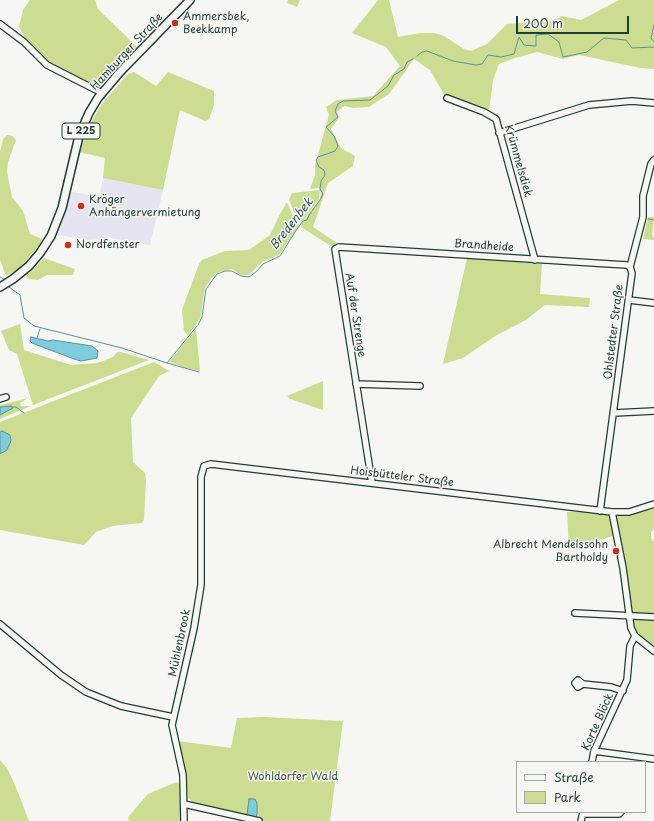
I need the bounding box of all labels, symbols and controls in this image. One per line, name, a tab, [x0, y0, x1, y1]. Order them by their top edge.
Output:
scale bar	[518, 8, 631, 34]
place label: Ammersbek, Beekkamp	[183, 10, 249, 36]
street label: Hamburger Straße	[88, 11, 166, 93]
text: 200 m	[523, 14, 563, 32]
marker: Ammersbek, Beekkamp	[170, 18, 180, 28]
road number: L 225	[62, 123, 100, 139]
street label: Krümmelsdiek	[501, 123, 535, 199]
place label: Kröger Anhängervermietung	[89, 193, 201, 219]
water label: Bredenbek	[267, 195, 317, 253]
marker: Kröger Anhängervermietung	[76, 201, 86, 211]
street label: Brandheide	[454, 237, 514, 255]
place label: Nordfenster	[76, 238, 140, 252]
marker: Nordfenster	[63, 240, 73, 250]
street label: Auf der Strenge	[342, 272, 368, 358]
street label: Ohlstedter Straße	[602, 284, 626, 380]
street label: Hoisbütteler Straße	[350, 464, 454, 490]
place label: Albrecht Mendelssohn Bartholdy	[493, 538, 608, 564]
marker: Albrecht Mendelssohn Bartholdy	[611, 546, 621, 556]
street label: Mühlenbrook	[166, 608, 194, 678]
street label: Korte Blöck	[580, 691, 616, 753]
legend	[516, 761, 646, 813]
text: Straße	[554, 768, 594, 786]
park label: Wohldorfer Wald	[248, 770, 338, 784]
text: Park	[554, 788, 581, 806]

